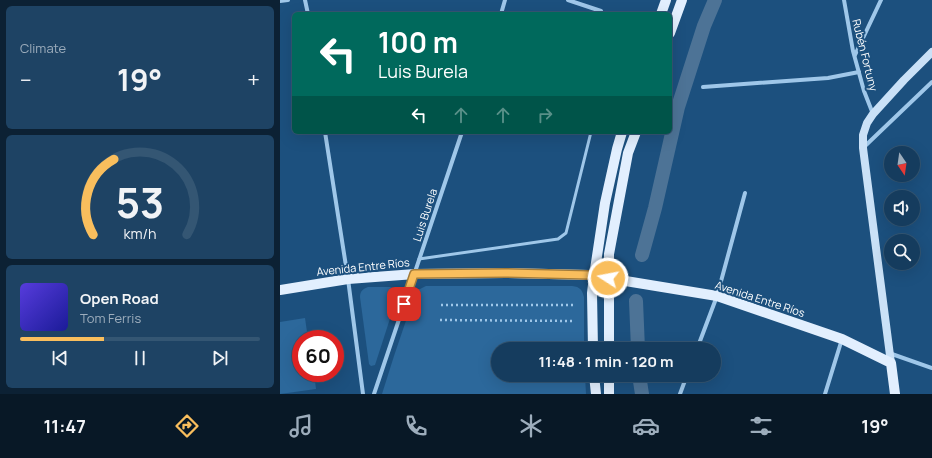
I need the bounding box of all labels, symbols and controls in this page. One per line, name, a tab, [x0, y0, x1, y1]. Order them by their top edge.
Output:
street label: Rubén Fortuny	[849, 17, 882, 93]
text: 100 m	[378, 23, 458, 61]
icon: left	[312, 28, 364, 80]
text: Climate	[20, 39, 66, 57]
text: 19°	[117, 59, 162, 100]
text: Luis Burela	[378, 59, 468, 83]
text: −	[20, 65, 32, 95]
text: +	[247, 65, 260, 95]
icon: left	[408, 104, 430, 126]
icon: ahead	[450, 104, 472, 126]
icon: ahead	[492, 104, 514, 126]
icon: right	[534, 104, 556, 126]
north arrow	[884, 146, 920, 182]
map controls	[884, 146, 920, 270]
text: 53	[116, 174, 164, 230]
street label: Luis Burela	[409, 186, 440, 243]
button: sound	[884, 190, 920, 226]
text: km/h	[123, 224, 157, 243]
button: search	[884, 234, 920, 270]
street label: Avenida Entre Ríos	[316, 254, 410, 279]
position arrow	[587, 257, 629, 299]
street label: Avenida Entre Ríos	[713, 277, 807, 320]
pin	[387, 287, 421, 321]
text: Open Road	[80, 288, 159, 309]
icon: arrive	[393, 293, 415, 315]
text: Tom Ferris	[80, 309, 141, 327]
speed limit sign: 60	[292, 330, 344, 382]
icon: previous	[49, 347, 71, 369]
icon: pause	[129, 347, 151, 369]
icon: next	[209, 347, 231, 369]
text: 11:48 · 1 min · 120 m	[538, 351, 674, 372]
icon: directions	[173, 412, 201, 440]
icon: music	[287, 412, 315, 440]
icon: phone	[402, 412, 430, 440]
icon: climate	[517, 412, 545, 440]
icon: car	[632, 412, 660, 440]
icon: filters	[747, 412, 775, 440]
text: 11:47	[43, 414, 86, 438]
text: 19°	[861, 414, 889, 438]

